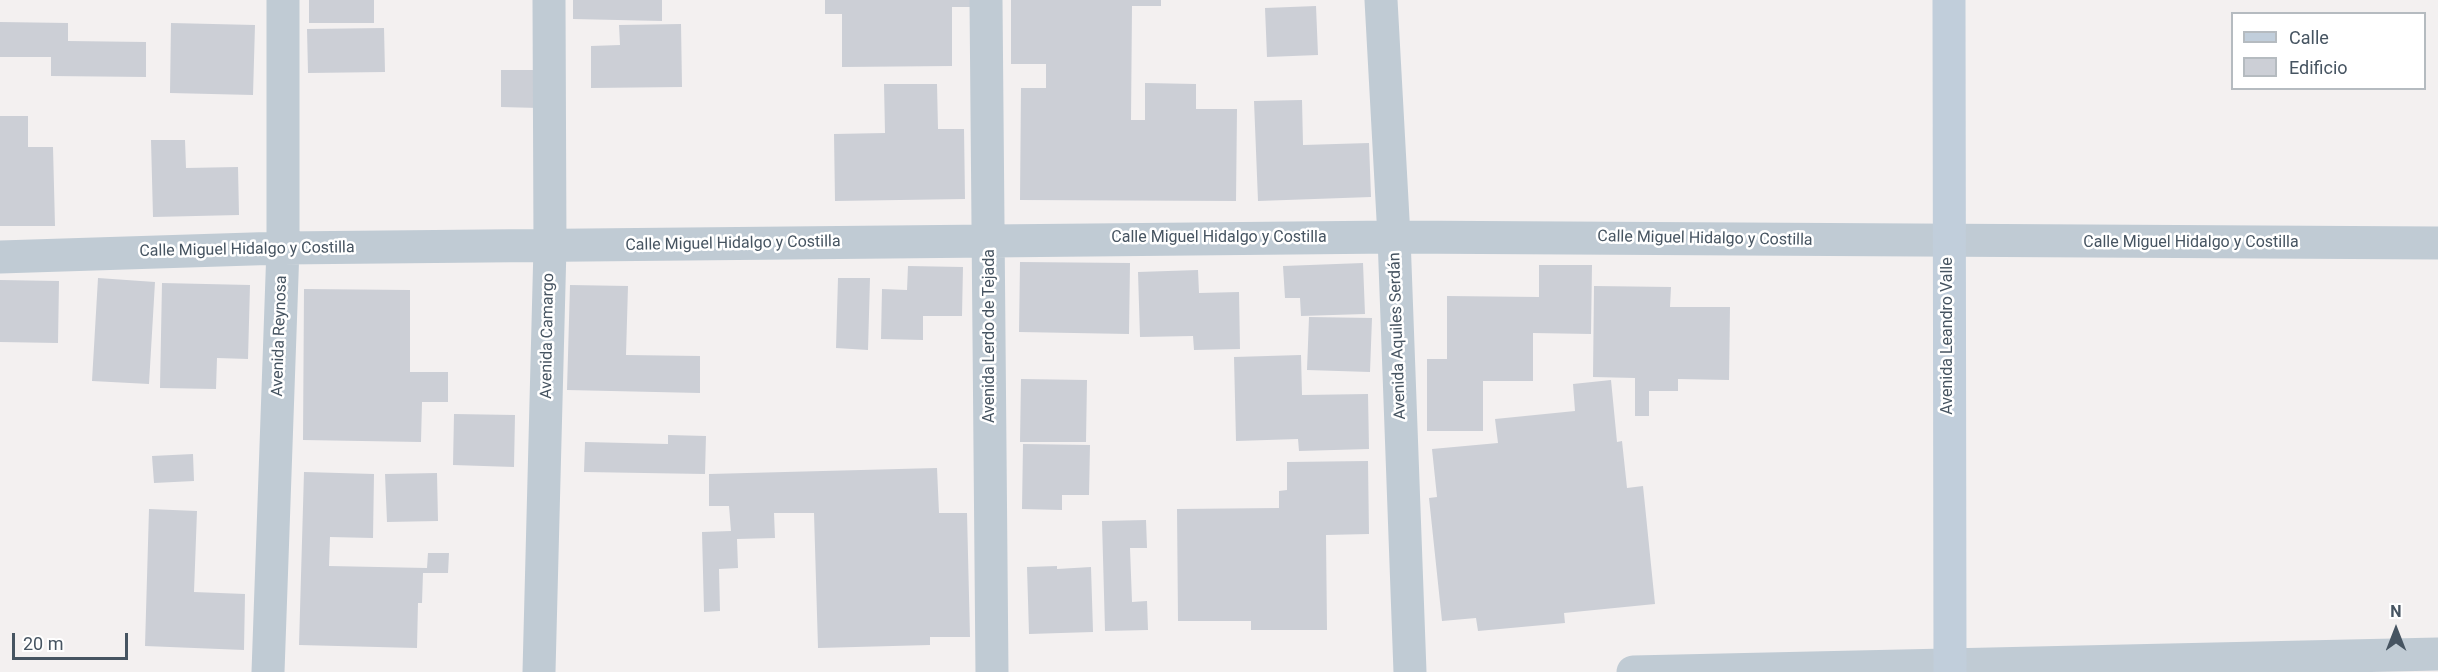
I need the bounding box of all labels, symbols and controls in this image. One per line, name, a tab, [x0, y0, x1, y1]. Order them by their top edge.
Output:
legend	[2231, 12, 2426, 90]
text: Calle	[2289, 27, 2329, 48]
text: Edificio	[2289, 57, 2348, 78]
street label: Calle Miguel Hidalgo y Costilla	[1111, 228, 1327, 248]
street label: Calle Miguel Hidalgo y Costilla	[1597, 228, 1813, 250]
street label: Calle Miguel Hidalgo y Costilla	[625, 233, 841, 255]
street label: Calle Miguel Hidalgo y Costilla	[2083, 233, 2299, 253]
street label: Calle Miguel Hidalgo y Costilla	[139, 239, 355, 261]
street label: Avenida Lerdo de Tejada	[980, 249, 1000, 423]
street label: Avenida Aquiles Serdán	[1385, 252, 1411, 420]
street label: Avenida Leandro Valle	[1938, 257, 1958, 415]
street label: Avenida Camargo	[537, 273, 559, 399]
street label: Avenida Reynosa	[268, 275, 292, 397]
north arrow	[2366, 600, 2426, 660]
text: N	[2390, 602, 2402, 621]
scale bar	[15, 621, 130, 659]
text: 20 m	[23, 633, 63, 654]

